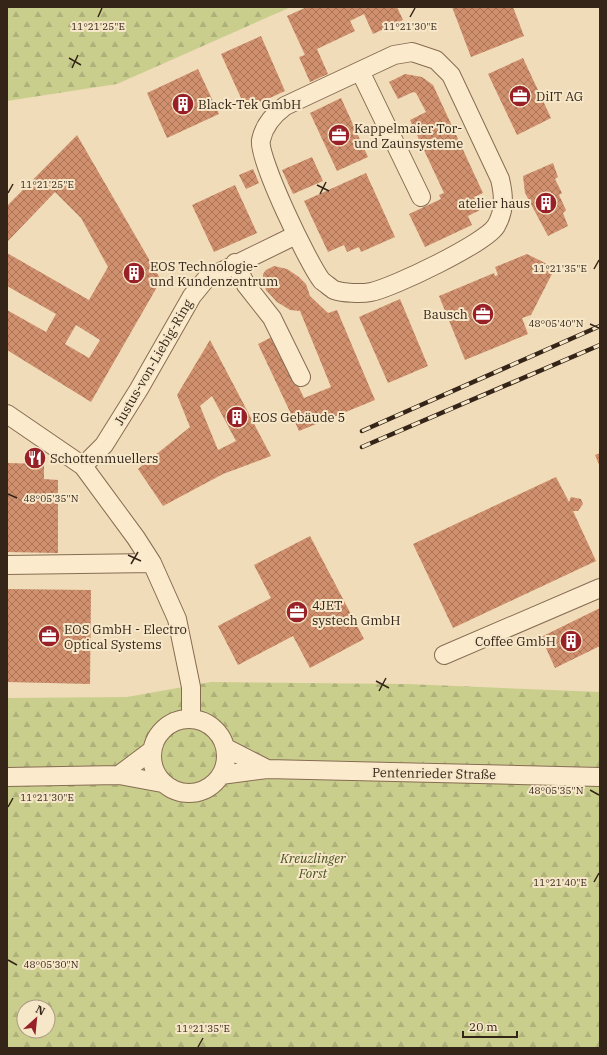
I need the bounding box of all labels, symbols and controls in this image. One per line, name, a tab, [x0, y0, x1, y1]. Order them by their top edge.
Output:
text: 11°21'25"E	[71, 20, 125, 33]
text: 11°21'30"E	[383, 20, 437, 33]
office icon: DiIT AG	[507, 83, 533, 109]
place label: DiIT AG	[536, 88, 583, 105]
building icon: Black-Tek GmbH	[170, 91, 196, 117]
place label: Black-Tek GmbH	[198, 96, 301, 113]
place label: Kappelmaier Tor- und Zaunsysteme	[354, 120, 463, 152]
office icon: Kappelmaier Tor- und Zaunsysteme	[326, 122, 352, 148]
text: 11°21'25"E	[20, 178, 74, 191]
building icon: atelier haus	[533, 190, 559, 216]
place label: atelier haus	[458, 195, 530, 212]
place label: EOS Technologie- und Kundenzentrum	[150, 258, 278, 290]
building icon: EOS Technologie- und Kundenzentrum	[121, 260, 147, 286]
text: 11°21'35"E	[533, 262, 587, 275]
street label: Justus-von-Liebig-Ring	[110, 296, 196, 428]
office icon: Bausch	[470, 301, 496, 327]
place label: Bausch	[423, 306, 468, 323]
text: 48°05'40"N	[529, 317, 584, 330]
building icon: EOS Gebäude 5	[224, 404, 250, 430]
place label: EOS Gebäude 5	[252, 409, 345, 426]
restaurant icon: Schottenmuellers	[22, 445, 48, 471]
place label: Schottenmuellers	[50, 450, 158, 467]
text: 48°05'35"N	[24, 492, 79, 505]
place label: 4JET systech GmbH	[312, 597, 401, 629]
office icon: 4JET systech GmbH	[284, 599, 310, 625]
place label: EOS GmbH - Electro Optical Systems	[64, 621, 187, 653]
office icon: EOS GmbH - Electro Optical Systems	[36, 623, 62, 649]
building icon: Coffee GmbH	[558, 628, 584, 654]
place label: Coffee GmbH	[475, 633, 556, 650]
street label: Pentenrieder Straße	[372, 764, 496, 783]
text: 48°05'35"N	[529, 784, 584, 797]
text: 11°21'30"E	[20, 791, 74, 804]
park label: Kreuzlinger Forst	[279, 850, 346, 882]
text: 11°21'40"E	[533, 876, 587, 889]
text: 48°05'30"N	[24, 958, 79, 971]
north arrow	[16, 999, 56, 1039]
text: N	[33, 1002, 48, 1018]
scale bar	[463, 1013, 517, 1039]
text: 20 m	[469, 1019, 498, 1034]
text: 11°21'35"E	[176, 1022, 230, 1035]

